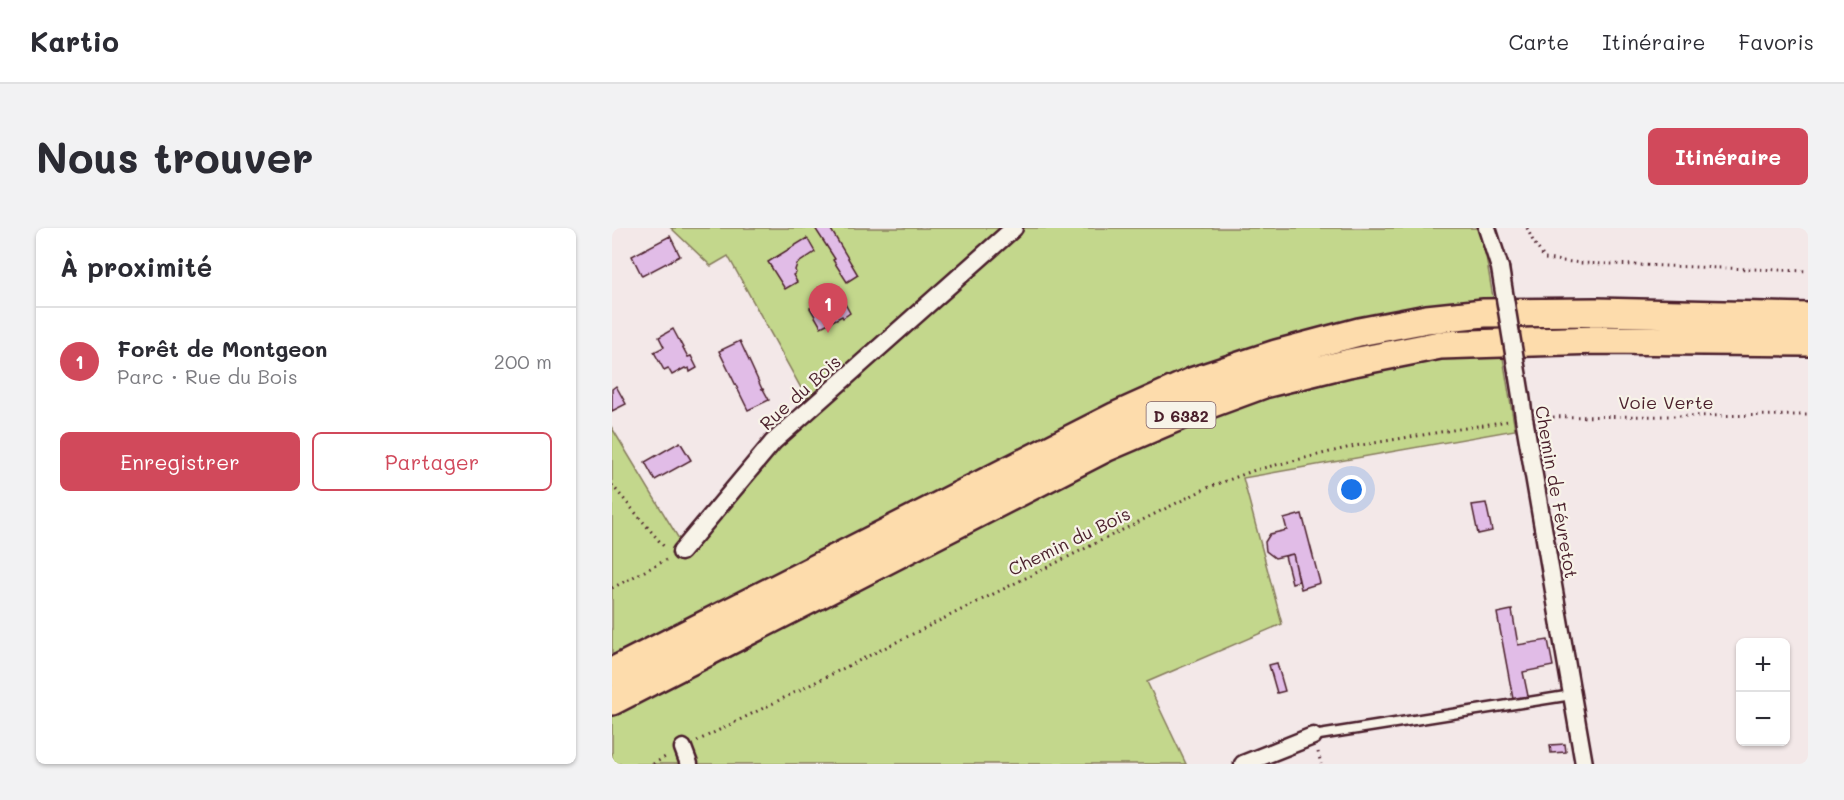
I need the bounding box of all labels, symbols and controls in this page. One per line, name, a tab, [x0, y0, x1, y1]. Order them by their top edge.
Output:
text: Kartio	[30, 23, 119, 59]
text: Carte	[1508, 28, 1569, 55]
text: Itinéraire	[1602, 28, 1705, 55]
text: Favoris	[1738, 28, 1814, 55]
button: Itinéraire	[1648, 128, 1808, 185]
text: Nous trouver	[36, 129, 314, 184]
text: À proximité	[60, 250, 212, 284]
pin: 1	[808, 284, 848, 333]
text: Forêt de Montgeon	[117, 334, 327, 363]
text: 1	[75, 348, 84, 374]
text: 200 m	[494, 348, 552, 374]
street label: Rue du Bois	[754, 349, 846, 435]
text: Parc · Rue du Bois	[117, 363, 298, 389]
street label: Voie Verte	[1618, 390, 1714, 414]
road number: D 6382	[1146, 402, 1216, 428]
street label: Chemin de Févretot	[1530, 404, 1584, 580]
button: Enregistrer	[60, 432, 300, 491]
button: Partager	[312, 432, 552, 491]
your location	[1337, 475, 1366, 504]
street label: Chemin du Bois	[1004, 501, 1134, 581]
map controls	[1736, 638, 1790, 746]
button: +	[1736, 638, 1790, 692]
button: −	[1736, 692, 1790, 746]

